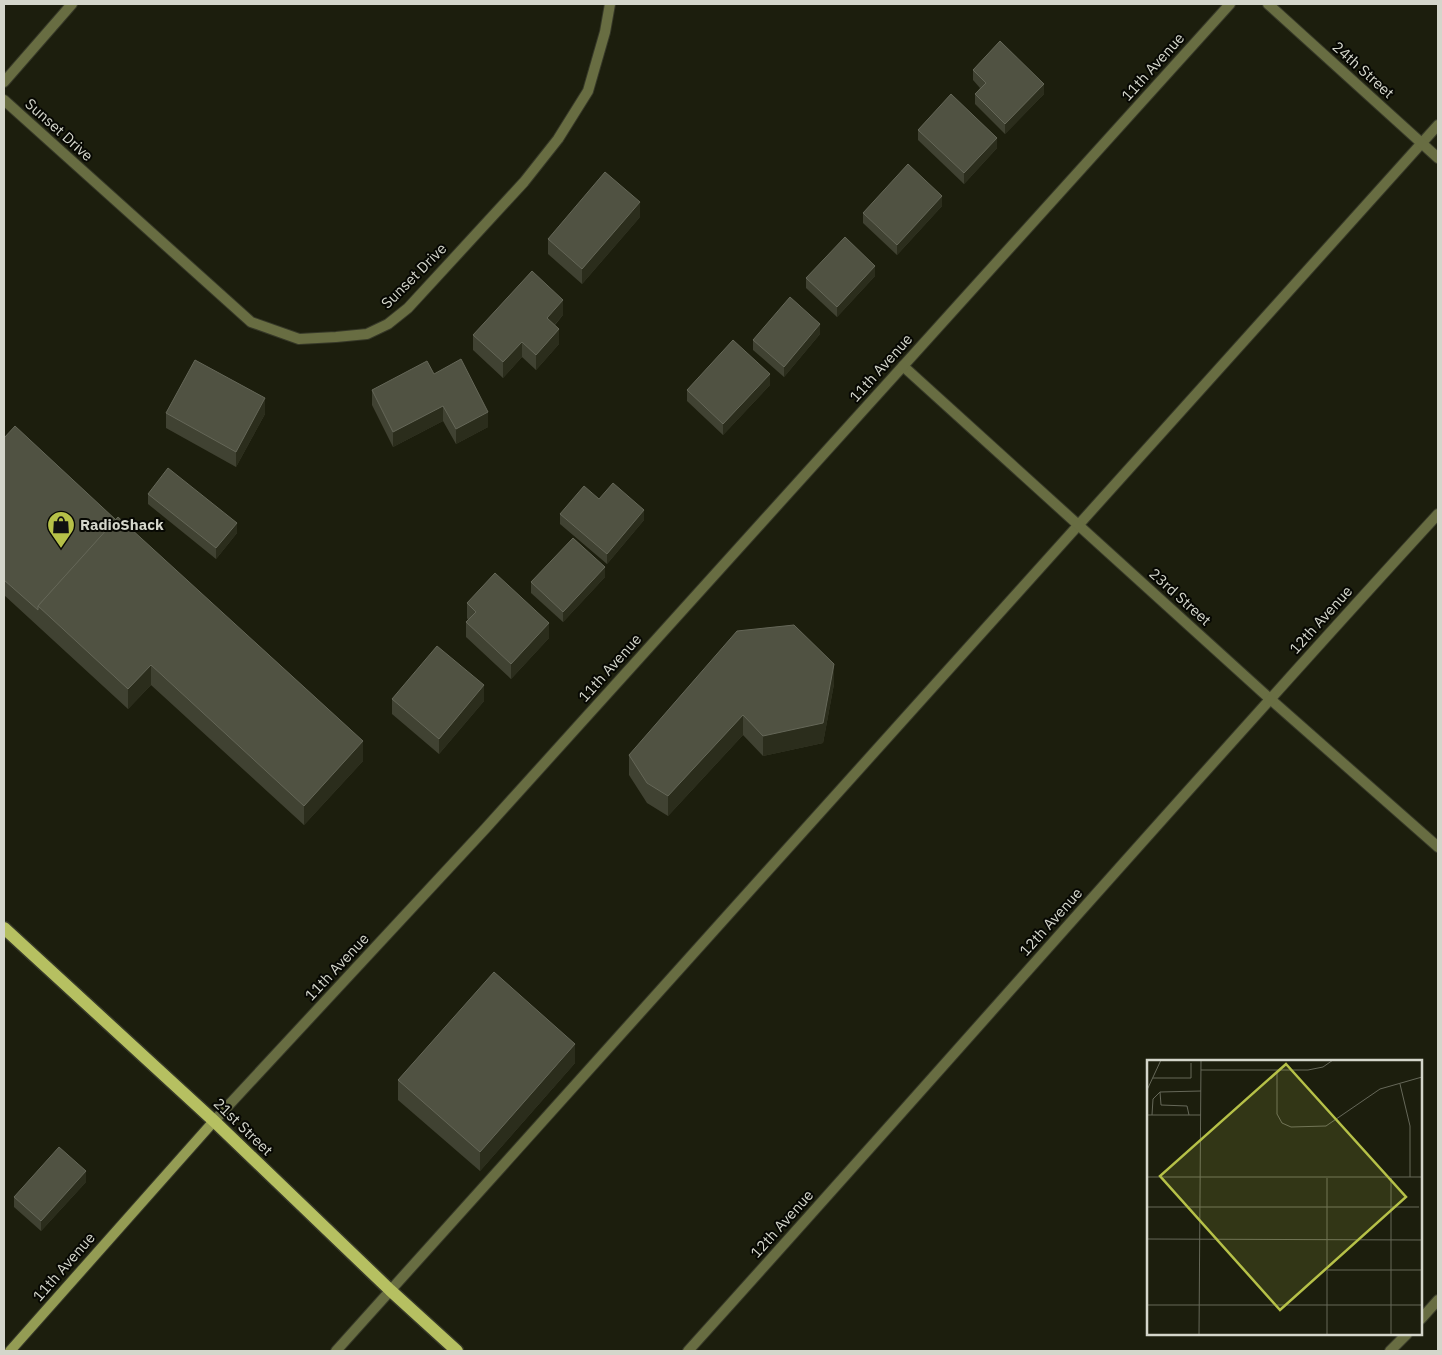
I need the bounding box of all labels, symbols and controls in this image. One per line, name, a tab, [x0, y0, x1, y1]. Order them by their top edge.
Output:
street label: 11th Avenue	[1117, 29, 1188, 105]
street label: 24th Street	[1329, 37, 1398, 102]
street label: Sunset Drive	[21, 94, 97, 165]
street label: Sunset Drive	[377, 239, 450, 312]
street label: 11th Avenue	[845, 330, 916, 406]
shop icon: RadioShack	[46, 510, 76, 549]
place label: RadioShack	[80, 515, 164, 534]
street label: 23rd Street	[1145, 564, 1215, 629]
street label: 12th Avenue	[1285, 582, 1356, 658]
street label: 11th Avenue	[574, 630, 645, 706]
street label: 12th Avenue	[1015, 884, 1086, 960]
street label: 11th Avenue	[301, 929, 373, 1004]
inset map	[1147, 1060, 1422, 1335]
street label: 21st Street	[210, 1094, 277, 1160]
street label: 12th Avenue	[746, 1186, 817, 1262]
street label: 11th Avenue	[28, 1228, 99, 1305]

